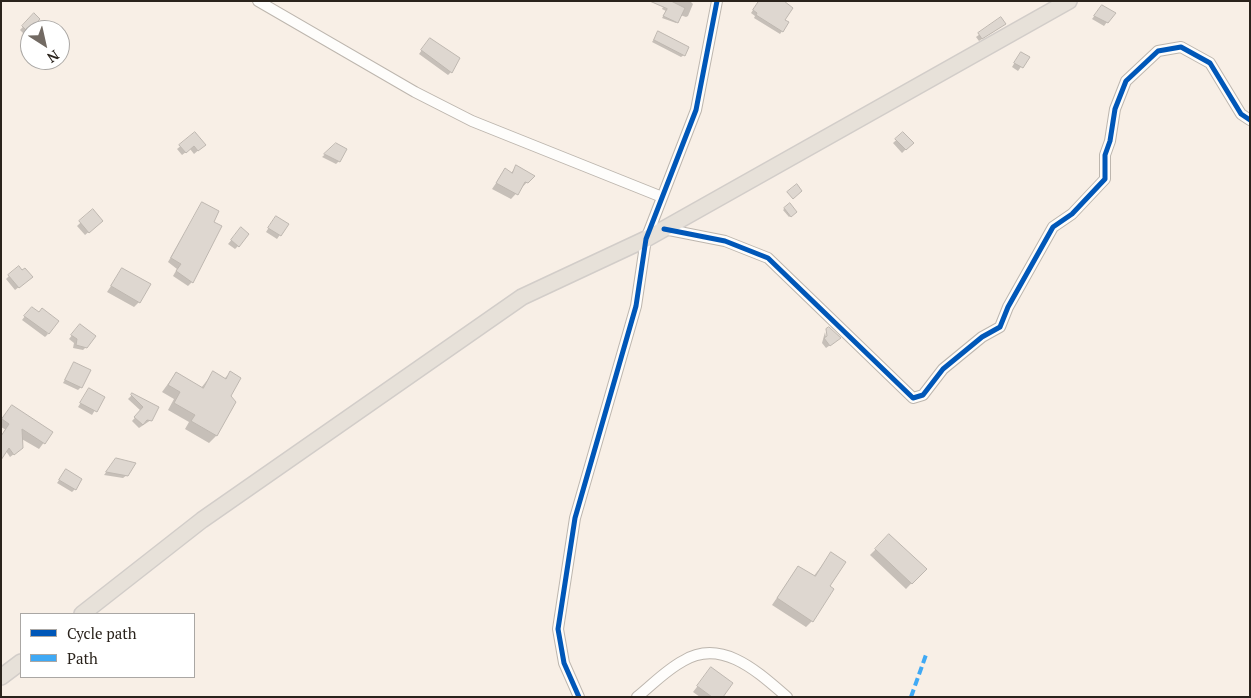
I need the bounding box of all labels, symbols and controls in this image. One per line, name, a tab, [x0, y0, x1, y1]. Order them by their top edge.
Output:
north arrow	[20, 20, 70, 70]
text: N	[44, 46, 63, 68]
legend	[20, 613, 195, 678]
text: Cycle path	[67, 623, 137, 643]
text: Path	[67, 648, 98, 668]

